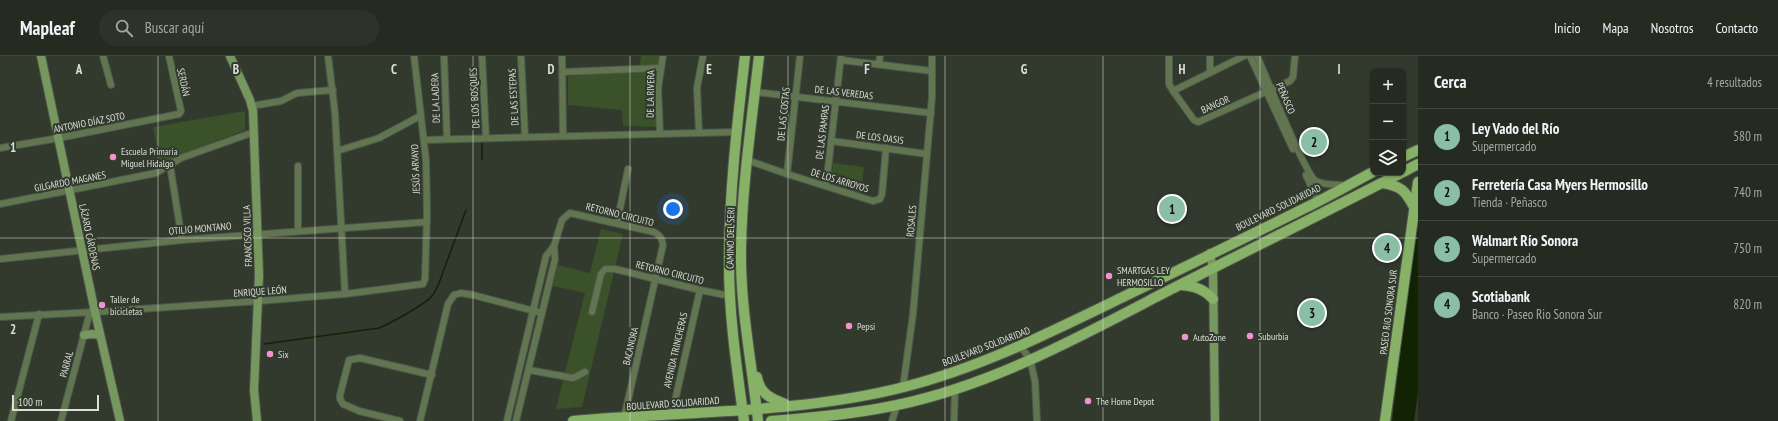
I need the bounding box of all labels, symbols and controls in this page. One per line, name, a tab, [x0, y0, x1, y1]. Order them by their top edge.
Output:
search box	[99, 10, 379, 46]
text: Mapleaf	[20, 16, 75, 40]
icon: search	[113, 17, 135, 39]
text: Buscar aquí	[145, 18, 204, 37]
text: Inicio	[1554, 19, 1581, 37]
text: Mapa	[1603, 19, 1629, 37]
text: Nosotros	[1651, 19, 1694, 37]
text: Contacto	[1716, 19, 1758, 37]
text: A	[75, 61, 83, 78]
text: B	[233, 61, 239, 78]
text: C	[391, 61, 397, 78]
text: D	[548, 61, 555, 78]
text: E	[706, 61, 712, 78]
text: F	[864, 61, 870, 78]
text: G	[1021, 61, 1028, 78]
text: H	[1179, 61, 1186, 78]
text: I	[1337, 61, 1341, 78]
street label: SERDÁN	[174, 67, 193, 97]
street label: DE LOS BOSQUES	[466, 67, 483, 129]
street label: DE LAS ESTEPAS	[506, 68, 521, 126]
map controls	[1370, 68, 1406, 176]
button: +	[1370, 68, 1406, 104]
street label: DE LA RIVERA	[644, 70, 657, 118]
text: Cerca	[1434, 71, 1467, 93]
street label: DE LA LADERA	[428, 72, 443, 123]
text: 4 resultados	[1707, 74, 1762, 91]
street label: PEÑASCO	[1273, 80, 1298, 116]
street label: DE LAS VEREDAS	[814, 82, 874, 103]
street label: DE LAS COSTAS	[774, 86, 793, 142]
street label: BANGOR	[1199, 92, 1232, 117]
street label: DE LAS PAMPAS	[813, 104, 832, 160]
button: −	[1370, 104, 1406, 140]
street label: ANTONIO DÍAZ SOTO	[52, 109, 126, 136]
text: Ley Vado del Río	[1472, 119, 1559, 138]
pin: 2	[1301, 127, 1327, 157]
street label: DE LOS OASIS	[855, 128, 905, 147]
text: 1	[1444, 128, 1450, 145]
text: 580 m	[1733, 128, 1762, 145]
text: Supermercado	[1472, 138, 1536, 155]
text: 1	[10, 139, 16, 156]
button: layers	[1370, 140, 1406, 176]
street label: JESÚS ARVAYO	[408, 143, 423, 195]
place label: Escuela Primaria Miguel Hidalgo	[121, 145, 178, 170]
marker: Escuela Primaria Miguel Hidalgo	[108, 152, 118, 162]
street label: DE LOS ARROYOS	[809, 165, 870, 195]
street label: GILGARDO MAGANES	[33, 168, 107, 195]
text: Ferretería Casa Myers Hermosillo	[1472, 175, 1648, 194]
street label: BOULEVARD SOLIDARIDAD	[1233, 181, 1323, 234]
text: 2	[1444, 184, 1450, 201]
text: 740 m	[1733, 184, 1762, 201]
pin: 1	[1159, 194, 1185, 224]
text: Tienda · Peñasco	[1472, 194, 1547, 211]
your location	[663, 199, 683, 219]
street label: RETORNO CIRCUITO	[585, 200, 656, 229]
street label: LÁZARO CÁRDENAS	[76, 203, 103, 272]
street label: FRANCISCO VILLA	[240, 205, 255, 267]
street label: ROSALES	[904, 205, 919, 237]
street label: CAMINO DEL SERI	[723, 207, 738, 269]
street label: OTILIO MONTANO	[168, 219, 232, 238]
text: Walmart Río Sonora	[1472, 231, 1578, 250]
pin: 4	[1374, 233, 1400, 263]
text: 3	[1444, 240, 1450, 257]
text: 750 m	[1733, 240, 1762, 257]
text: Supermercado	[1472, 250, 1536, 267]
street label: RETORNO CIRCUITO	[635, 258, 706, 287]
place label: SMARTGAS LEY HERMOSILLO	[1117, 264, 1170, 289]
street label: PASEO RIO SONORA SUR	[1377, 269, 1400, 355]
marker: SMARTGAS LEY HERMOSILLO	[1104, 271, 1114, 281]
street label: ENRIQUE LEÓN	[233, 283, 287, 300]
text: Scotiabank	[1472, 287, 1530, 306]
place label: Taller de bicicletas	[110, 293, 143, 318]
text: 4	[1444, 296, 1450, 313]
text: 820 m	[1733, 296, 1762, 313]
pin: 3	[1299, 298, 1325, 328]
marker: Taller de bicicletas	[97, 300, 107, 310]
text: Banco · Paseo Rio Sonora Sur	[1472, 306, 1602, 323]
street label: AVENIDA TRINCHERAS	[660, 311, 690, 389]
place label: Pepsi	[857, 320, 875, 333]
text: 2	[10, 321, 16, 338]
marker: Pepsi	[844, 321, 854, 331]
street label: BOULEVARD SOLIDARIDAD	[940, 324, 1032, 369]
street label: BACANORA	[620, 326, 641, 366]
place label: Suburbia	[1258, 330, 1289, 343]
place label: AutoZone	[1193, 331, 1226, 344]
marker: Suburbia	[1245, 331, 1255, 341]
marker: AutoZone	[1180, 332, 1190, 342]
place label: Six	[278, 348, 289, 361]
street label: PARRAL	[57, 349, 76, 379]
marker: Six	[265, 349, 275, 359]
scale bar	[12, 393, 99, 412]
street label: BOULEVARD SOLIDARIDAD	[626, 394, 720, 413]
text: 100 m	[18, 395, 42, 409]
place label: The Home Depot	[1096, 395, 1155, 408]
marker: The Home Depot	[1083, 396, 1093, 406]

